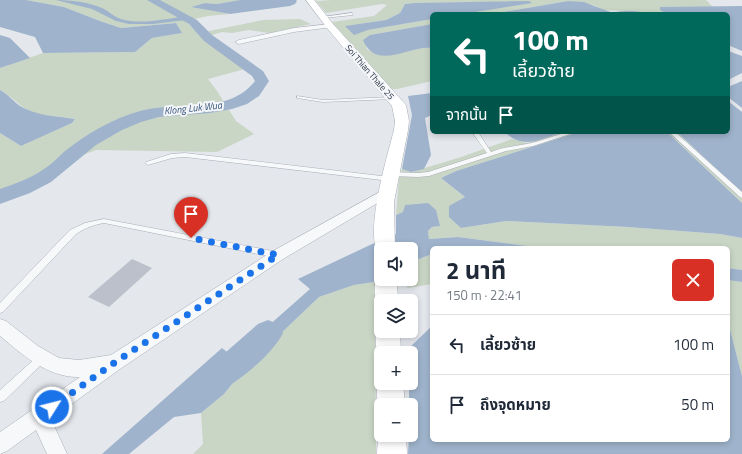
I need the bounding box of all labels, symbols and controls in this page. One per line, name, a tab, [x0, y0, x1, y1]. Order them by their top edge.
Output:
text: 100 m	[512, 18, 589, 61]
icon: left	[446, 28, 498, 80]
street label: Soi Thian Thale 25	[342, 42, 398, 102]
text: เลี้ยวซ้าย	[512, 57, 575, 84]
water label: Klong Luk Wua	[163, 97, 224, 119]
text: จากนั้น	[446, 103, 487, 126]
icon: arrive	[495, 104, 517, 126]
pin	[174, 197, 208, 238]
icon: arrive	[180, 203, 202, 225]
map controls	[374, 242, 418, 442]
button: sound	[374, 242, 418, 286]
text: 2 นาที	[446, 252, 506, 288]
button: close	[672, 259, 714, 301]
text: 150 m · 22:41	[446, 285, 522, 305]
button: layers	[374, 294, 418, 338]
text: เลี้ยวซ้าย	[480, 333, 536, 356]
text: 100 m	[673, 333, 714, 356]
icon: left	[446, 334, 468, 356]
button: +	[374, 346, 418, 390]
position arrow	[31, 386, 73, 428]
text: ถึงจุดหมาย	[480, 393, 551, 416]
text: 50 m	[681, 393, 714, 416]
icon: arrive	[446, 394, 468, 416]
button: −	[374, 398, 418, 442]

